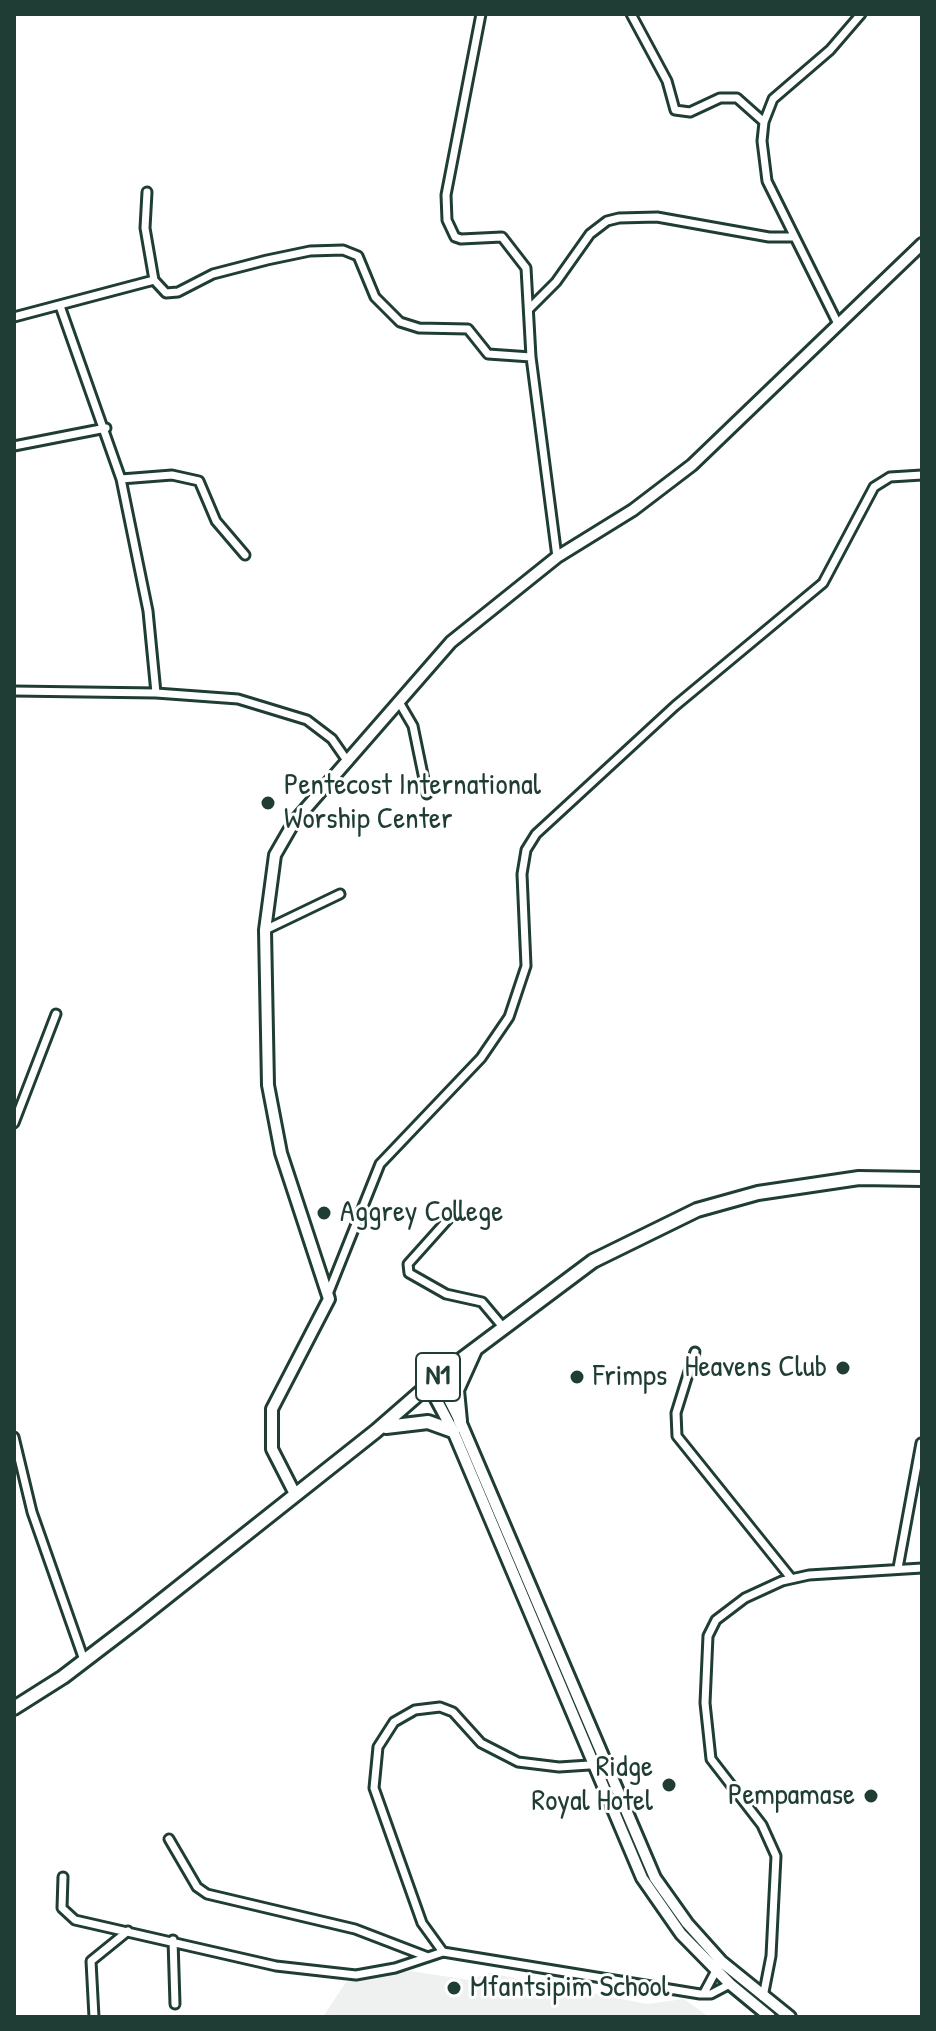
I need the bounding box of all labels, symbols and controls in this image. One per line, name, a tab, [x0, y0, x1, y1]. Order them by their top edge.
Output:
place label: Pentecost International Worship Center	[284, 768, 541, 838]
marker: Pentecost International Worship Center	[259, 794, 277, 812]
place label: Aggrey College	[340, 1195, 503, 1231]
marker: Aggrey College	[315, 1204, 333, 1222]
place label: Heavens Club	[685, 1350, 827, 1386]
road number: N1	[416, 1353, 460, 1401]
place label: Frimps	[593, 1359, 667, 1395]
marker: Heavens Club	[834, 1359, 852, 1377]
marker: Frimps	[568, 1368, 586, 1386]
place label: Ridge Royal Hotel	[532, 1750, 653, 1820]
marker: Ridge Royal Hotel	[660, 1776, 678, 1794]
place label: Pempamase	[728, 1778, 855, 1814]
marker: Pempamase	[862, 1787, 880, 1805]
place label: Mfantsipim School	[470, 1970, 670, 2006]
marker: Mfantsipim School	[445, 1979, 463, 1997]

